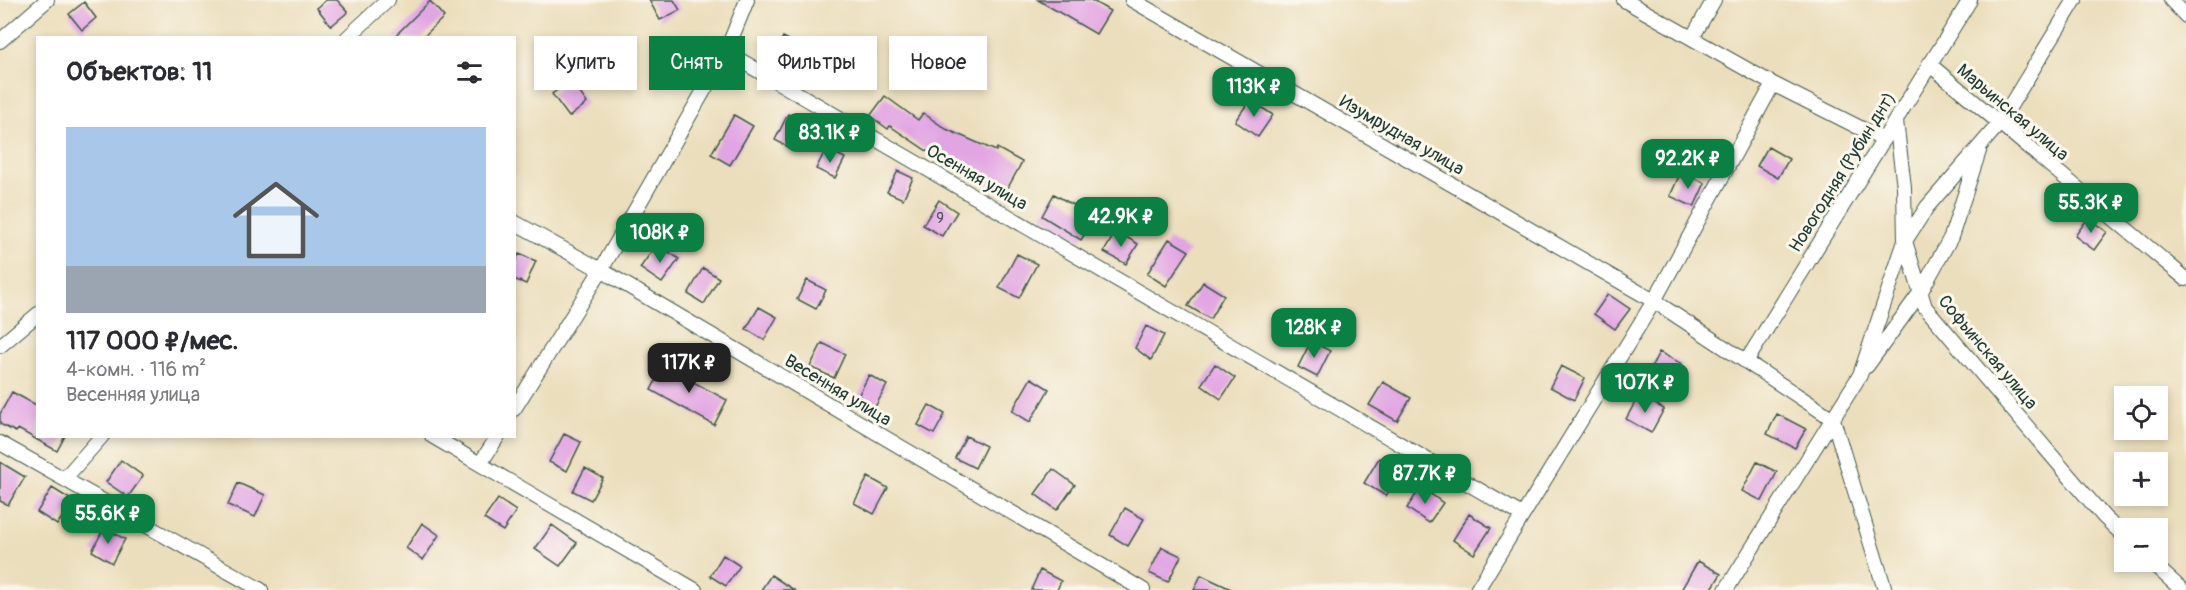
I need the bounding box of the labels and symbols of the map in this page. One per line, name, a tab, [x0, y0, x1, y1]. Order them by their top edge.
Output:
street label: Марьинская улица	[1952, 59, 2073, 166]
pin: 113K ₽	[1205, 67, 1303, 118]
street label: Новогодняя (Рубин днт)	[1784, 88, 1901, 257]
street label: Изумрудная улица	[1335, 90, 1468, 181]
pin: 83.1K ₽	[775, 113, 885, 164]
street label: Осенняя улица	[922, 139, 1031, 216]
pin: 92.2K ₽	[1633, 139, 1743, 190]
pin: 55.3K ₽	[2036, 183, 2146, 234]
pin: 42.9K ₽	[1066, 197, 1176, 248]
house number: 9	[936, 209, 944, 228]
pin: 108K ₽	[611, 213, 709, 264]
street label: Софьинская улица	[1933, 290, 2042, 414]
pin: 128K ₽	[1265, 308, 1363, 359]
pin: 117K ₽	[640, 343, 738, 394]
street label: Весенняя улица	[780, 349, 895, 431]
pin: 107K ₽	[1596, 363, 1694, 414]
pin: 87.7K ₽	[1370, 454, 1480, 505]
pin: 55.6K ₽	[53, 494, 163, 545]

